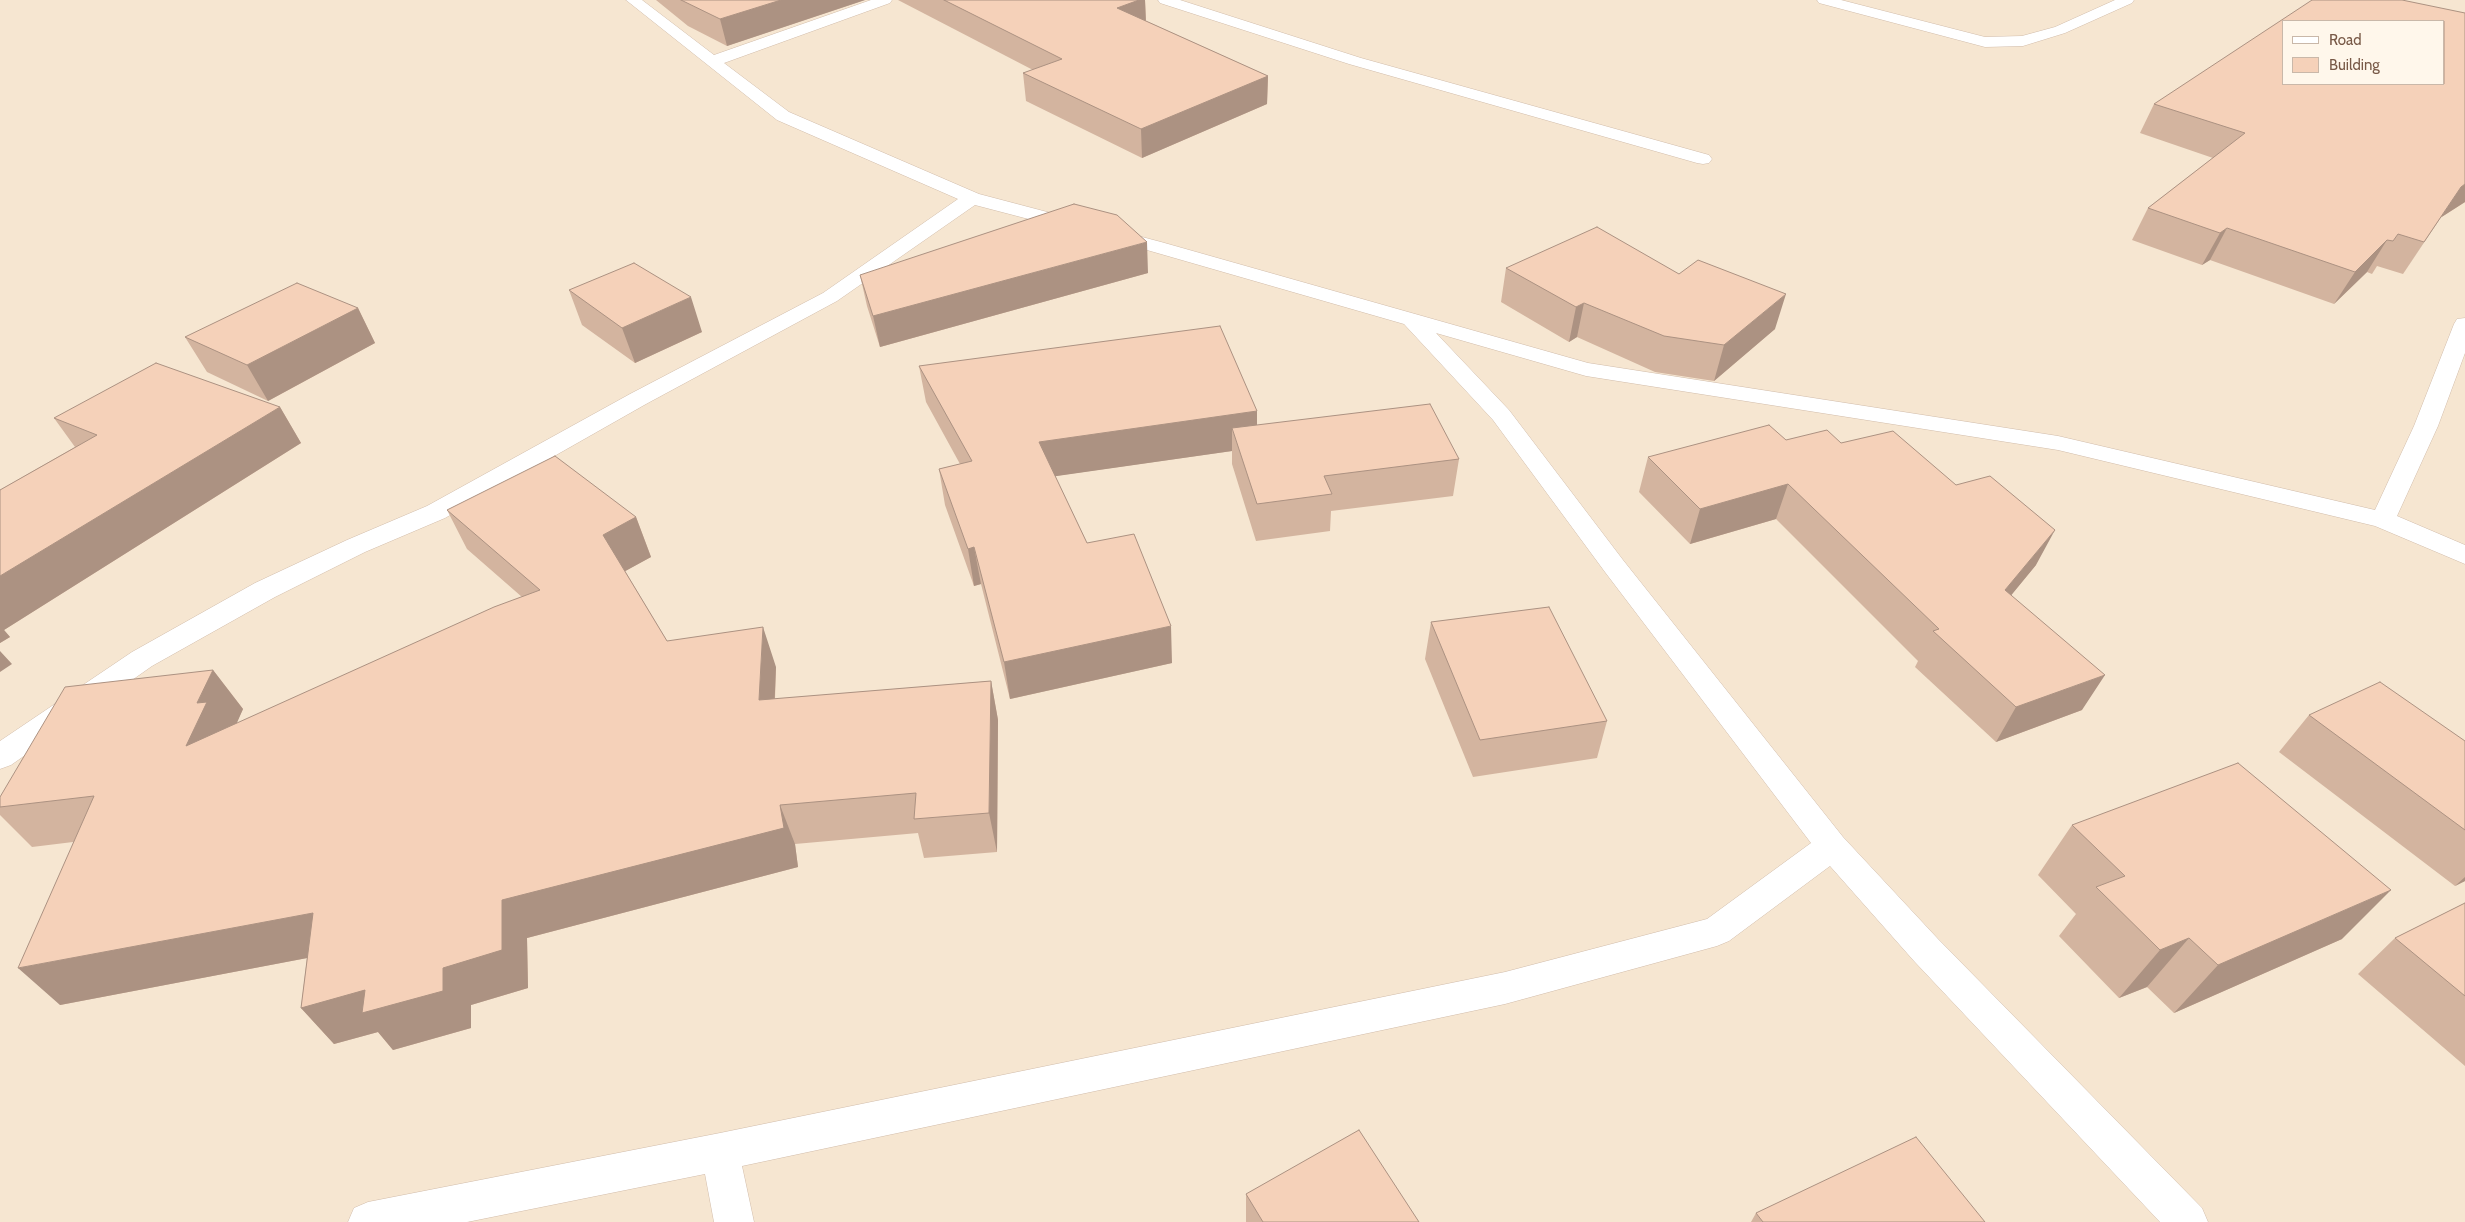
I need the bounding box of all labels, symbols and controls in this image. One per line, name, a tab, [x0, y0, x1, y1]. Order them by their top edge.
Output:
legend	[2282, 20, 2445, 85]
text: Road	[2329, 31, 2362, 49]
text: Building	[2329, 56, 2380, 74]

